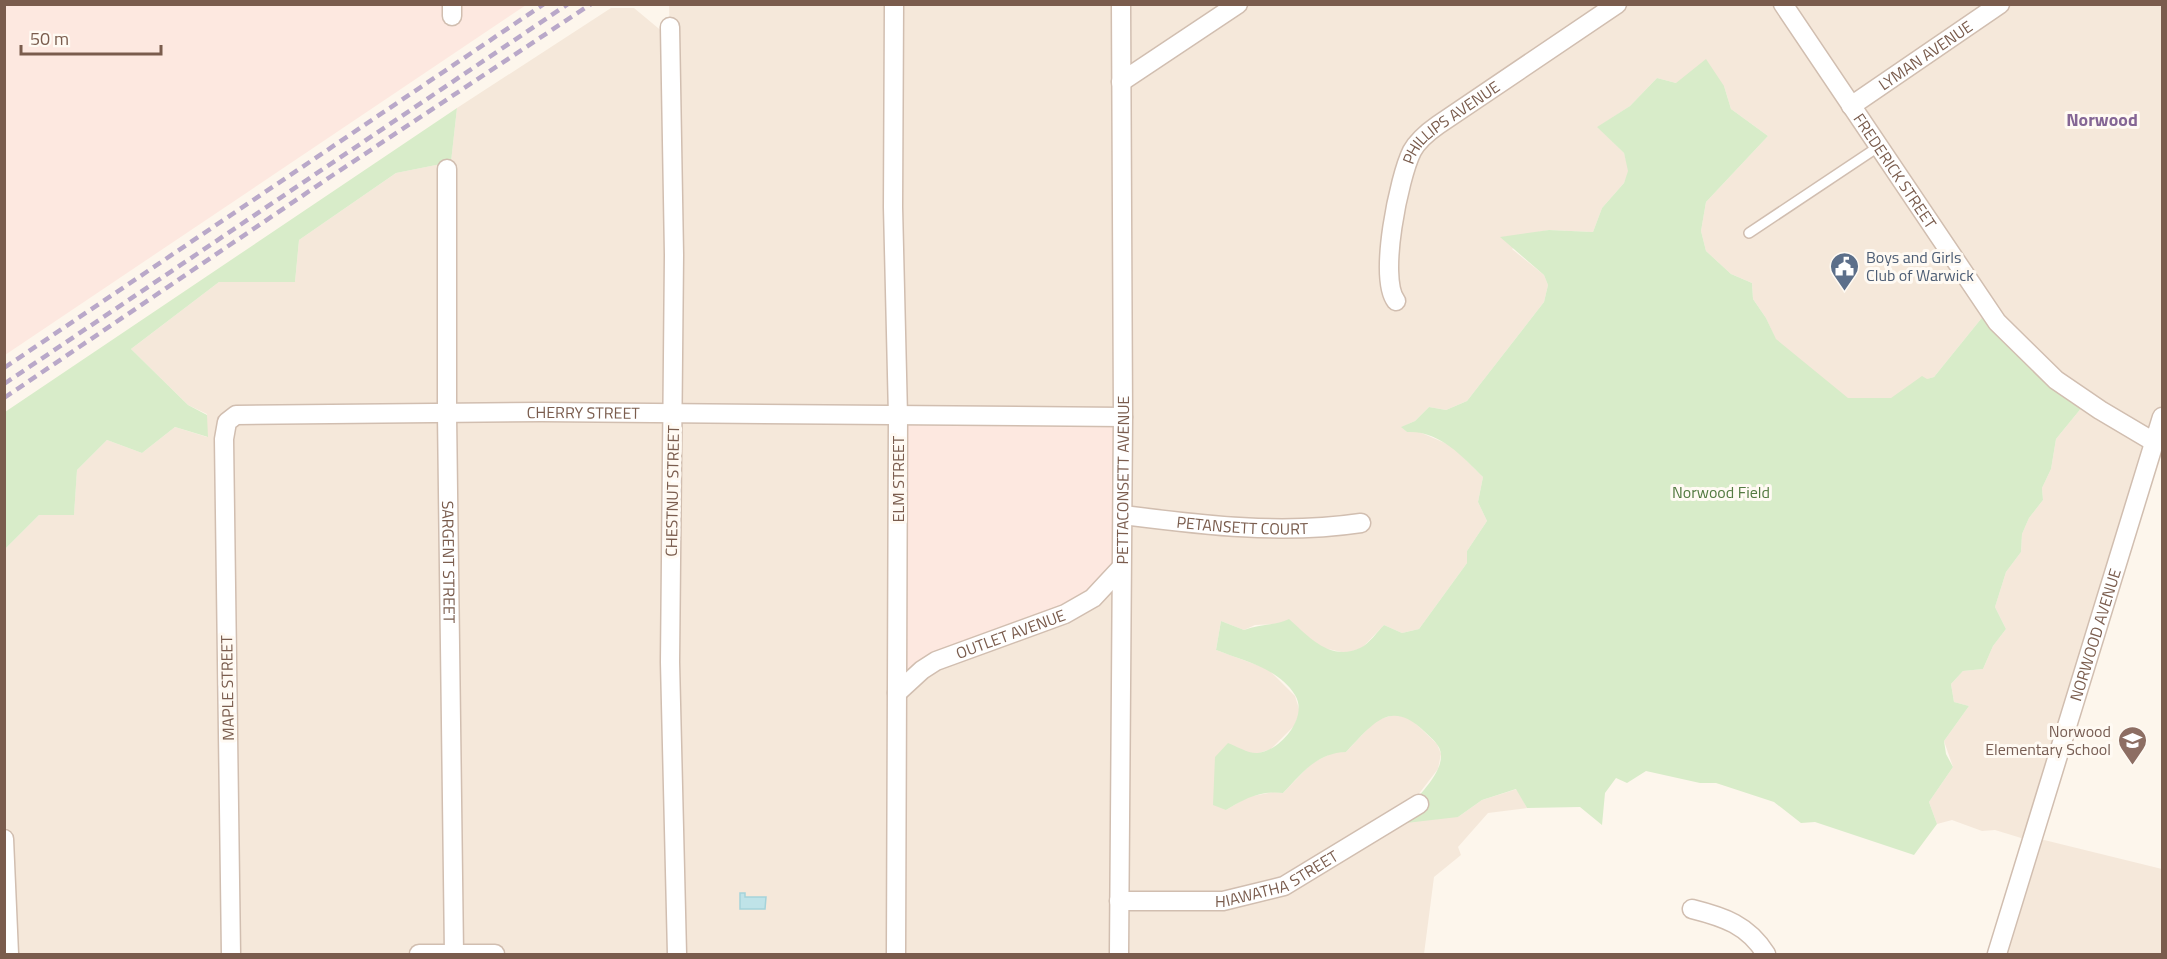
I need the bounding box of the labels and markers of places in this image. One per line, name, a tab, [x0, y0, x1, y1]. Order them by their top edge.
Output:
place label: Boys and Girls Club of Warwick	[1866, 245, 1974, 287]
public building icon: Boys and Girls Club of Warwick	[1829, 250, 1861, 292]
place label: Norwood Elementary School	[1985, 719, 2111, 761]
school or university icon: Norwood Elementary School	[2116, 724, 2148, 766]

